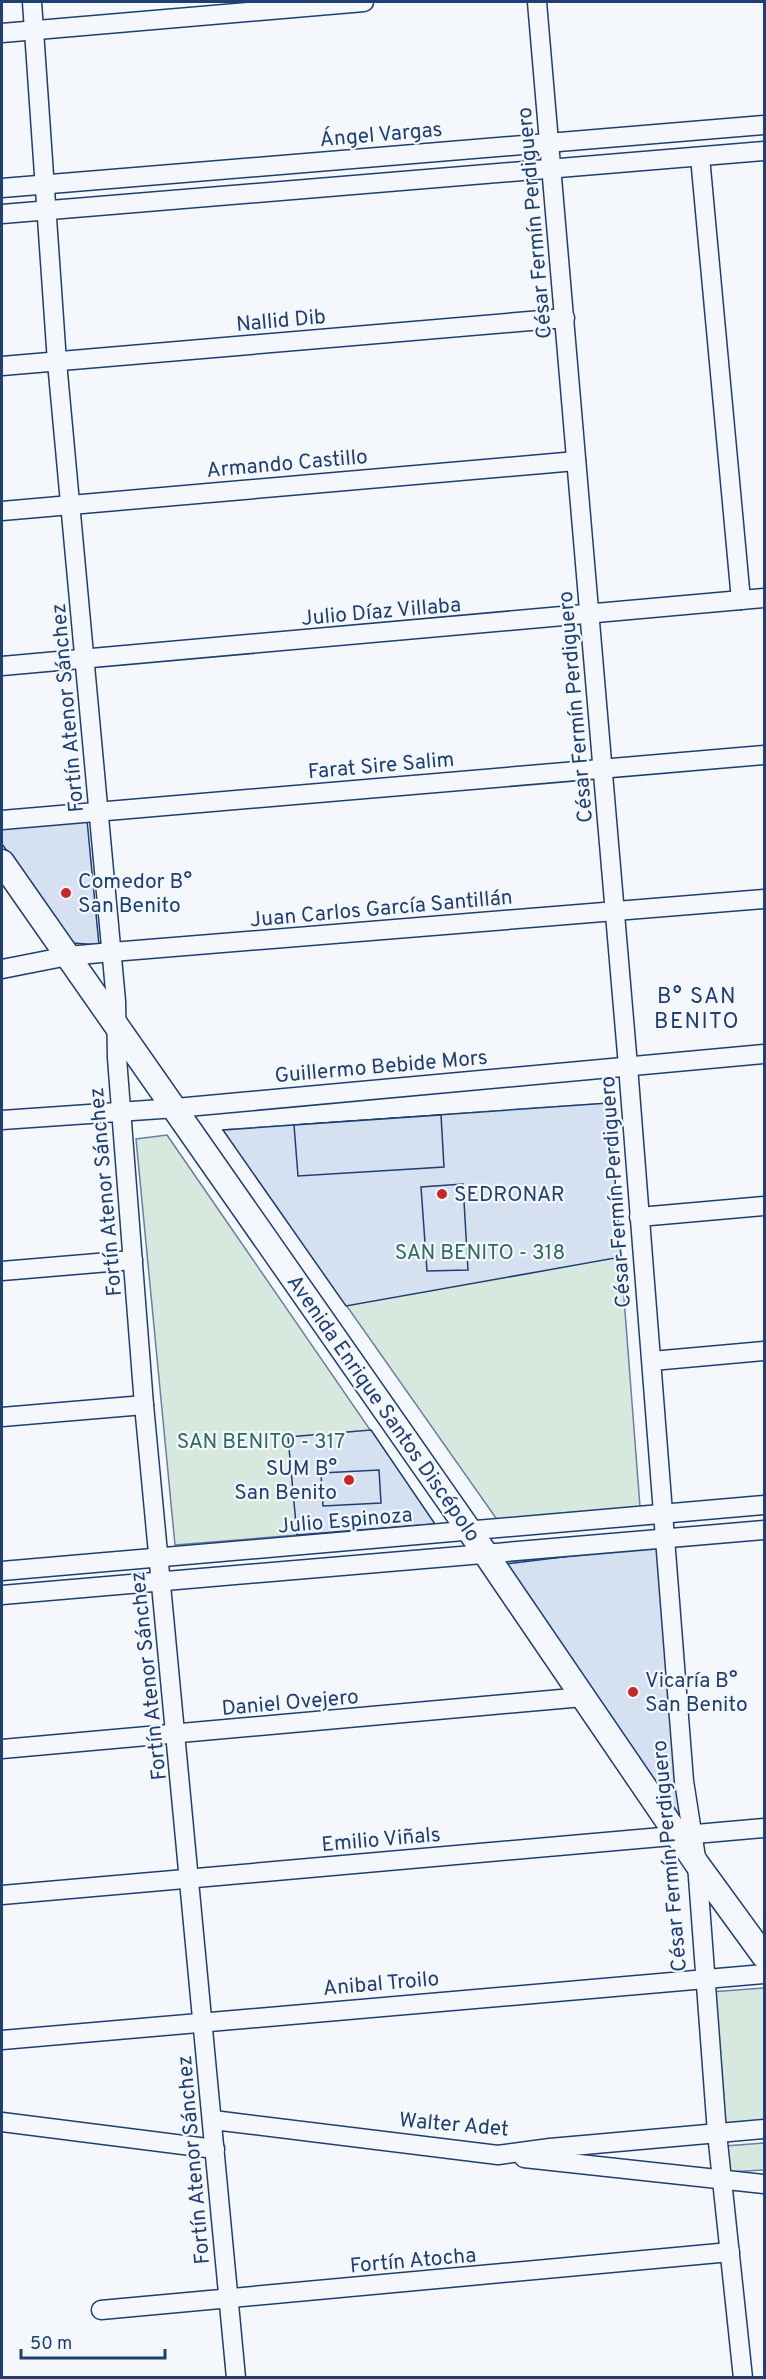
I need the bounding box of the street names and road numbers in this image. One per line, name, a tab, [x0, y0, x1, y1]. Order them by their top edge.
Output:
street label: César Fermín Perdiguero	[512, 106, 559, 340]
street label: Ángel Vargas	[319, 116, 444, 154]
street label: Nallid Dib	[235, 304, 327, 339]
street label: Armando Castillo	[205, 444, 369, 485]
street label: César Fermín Perdiguero	[553, 590, 600, 824]
street label: Julio Díaz Villaba	[300, 592, 462, 633]
street label: Fortín Atenor Sánchez	[46, 602, 91, 813]
street label: Farat Sire Salim	[307, 747, 455, 786]
street label: Juan Carlos García Santillán	[249, 885, 514, 934]
street label: Guillermo Bebide Mors	[274, 1045, 489, 1090]
street label: César Fermín Perdiguero	[595, 1075, 638, 1309]
street label: Fortín Atenor Sánchez	[84, 1086, 129, 1297]
street label: Avenida Enrique Santos Discépolo	[280, 1270, 486, 1548]
street label: Julio Espinoza	[277, 1502, 414, 1541]
street label: Fortín Atenor Sánchez	[125, 1570, 174, 1781]
street label: Daniel Ovejero	[220, 1684, 360, 1723]
street label: César Fermín Perdiguero	[647, 1739, 694, 1973]
street label: Emilio Viñals	[320, 1822, 442, 1859]
street label: Anibal Troilo	[322, 1966, 440, 2003]
street label: Fortín Atenor Sánchez	[172, 2054, 217, 2265]
street label: Walter Adet	[398, 2107, 510, 2144]
street label: Fortín Atocha	[349, 2243, 477, 2280]

